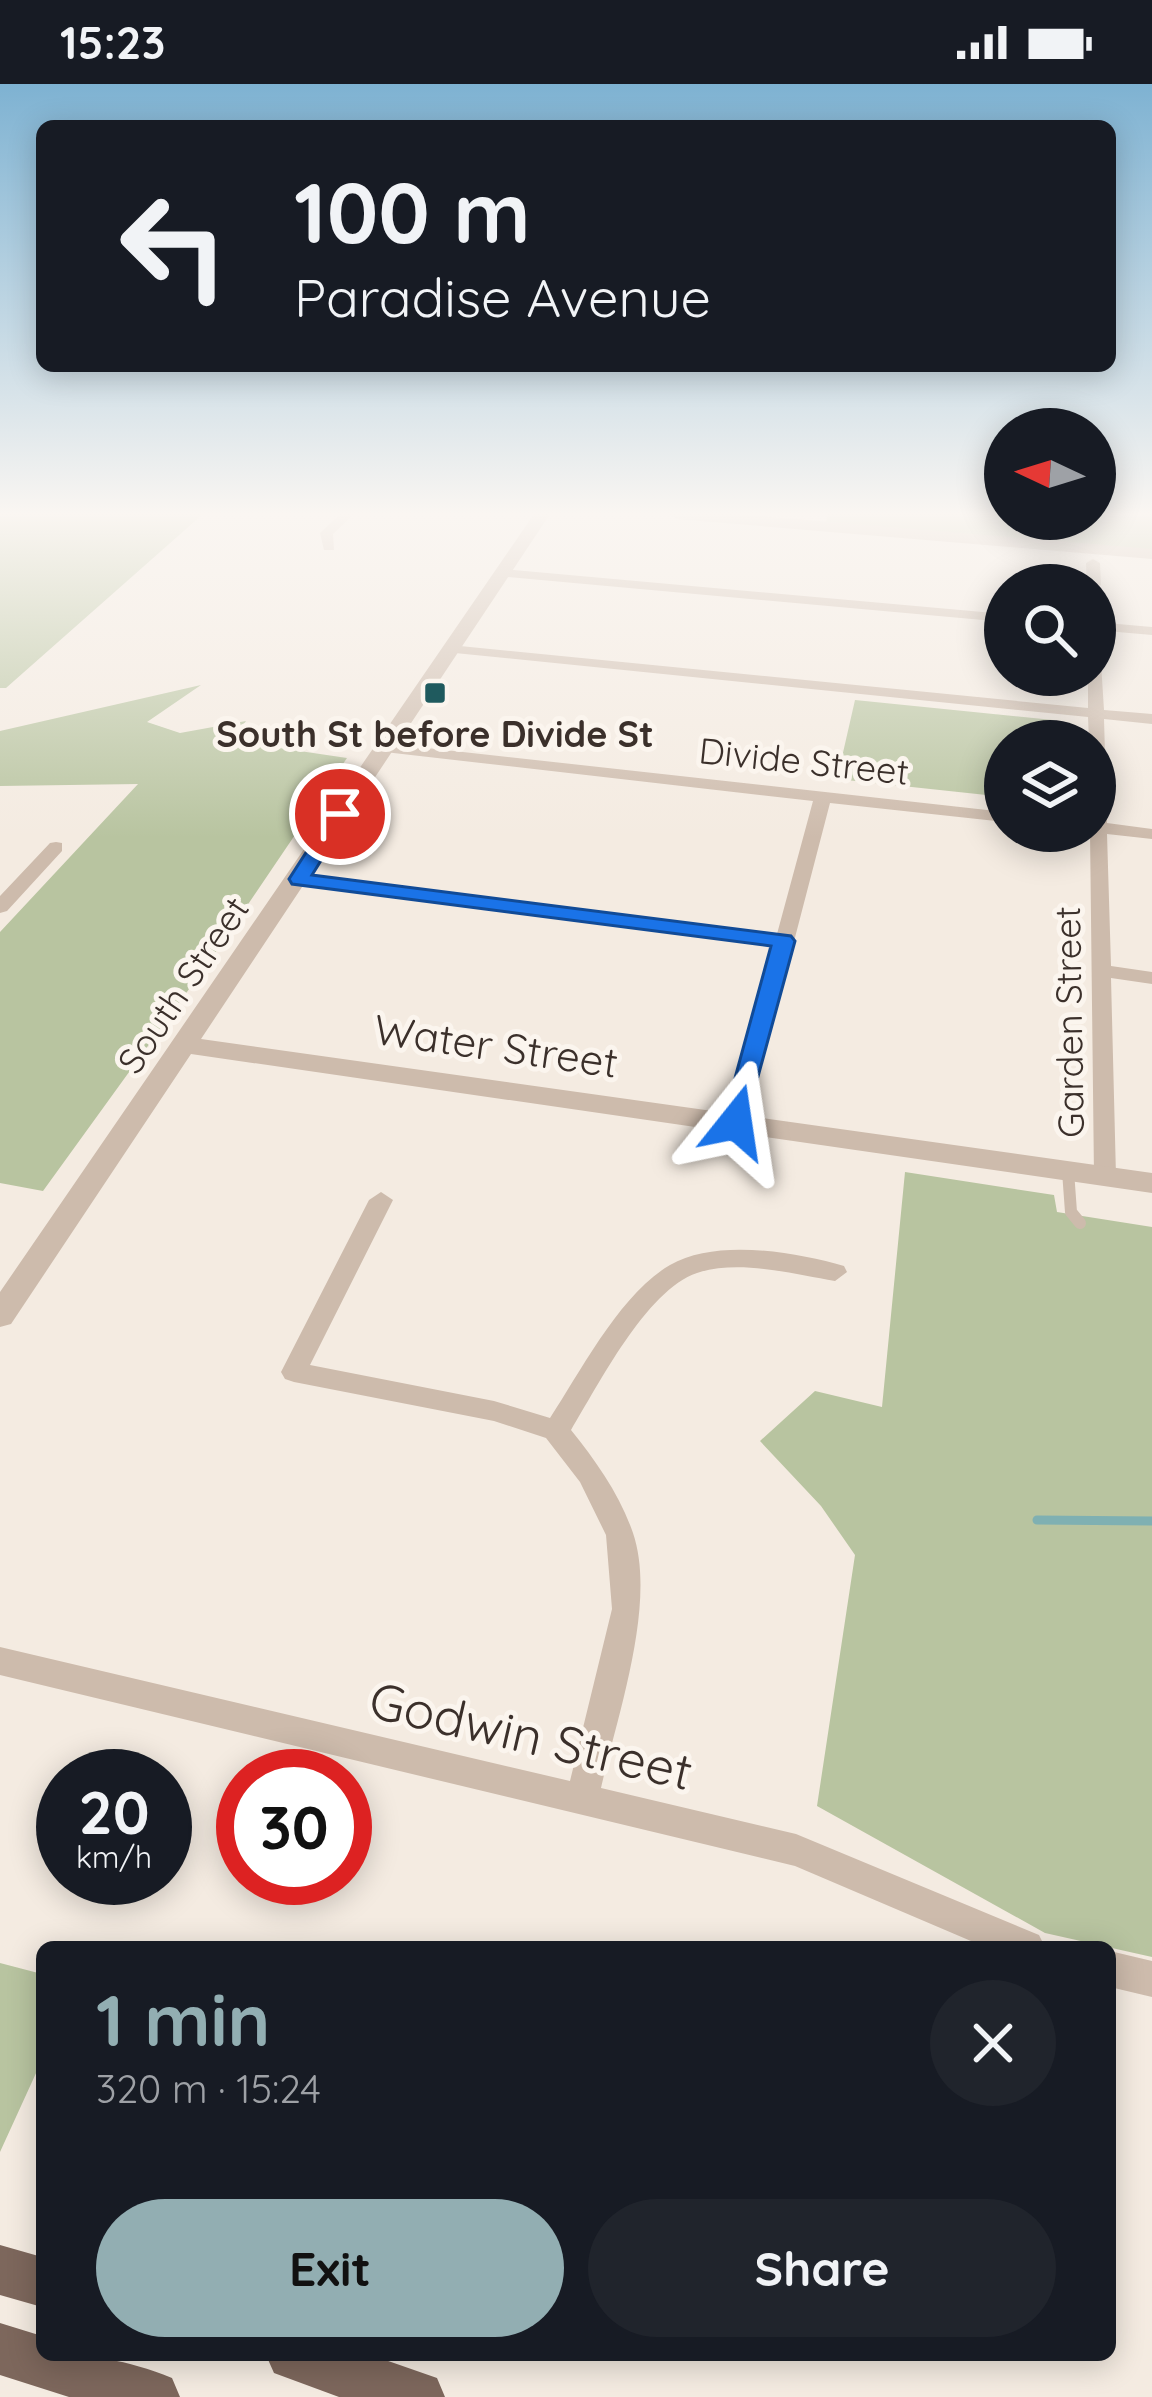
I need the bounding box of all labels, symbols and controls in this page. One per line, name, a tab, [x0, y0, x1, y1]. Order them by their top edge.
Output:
text: 15:23	[60, 14, 165, 70]
text: 100 m	[294, 159, 531, 264]
icon: left	[96, 168, 252, 324]
text: Paradise Avenue	[294, 263, 711, 331]
north arrow	[984, 408, 1116, 540]
map controls	[984, 408, 1116, 852]
button: search	[984, 564, 1116, 696]
marker: South St before Divide St	[422, 680, 448, 706]
place label: South St before Divide St	[216, 711, 654, 756]
button: layers	[984, 720, 1116, 852]
street label: Divide Street	[697, 727, 911, 794]
pin	[289, 763, 391, 865]
icon: arrive	[307, 781, 373, 847]
street label: South Street	[107, 888, 258, 1082]
street label: Garden Street	[1044, 906, 1093, 1138]
street label: Water Street	[371, 1002, 621, 1089]
position arrow	[673, 1059, 799, 1185]
street label: Godwin Street	[364, 1667, 699, 1803]
speed limit sign: 30	[216, 1749, 372, 1905]
text: 20	[79, 1774, 149, 1849]
text: km/h	[76, 1838, 152, 1876]
text: 1 min	[96, 1974, 270, 2064]
button: close	[930, 1980, 1056, 2106]
text: 320 m · 15:24	[96, 2064, 321, 2113]
button: Exit	[96, 2199, 564, 2337]
button: Share	[588, 2199, 1056, 2337]

